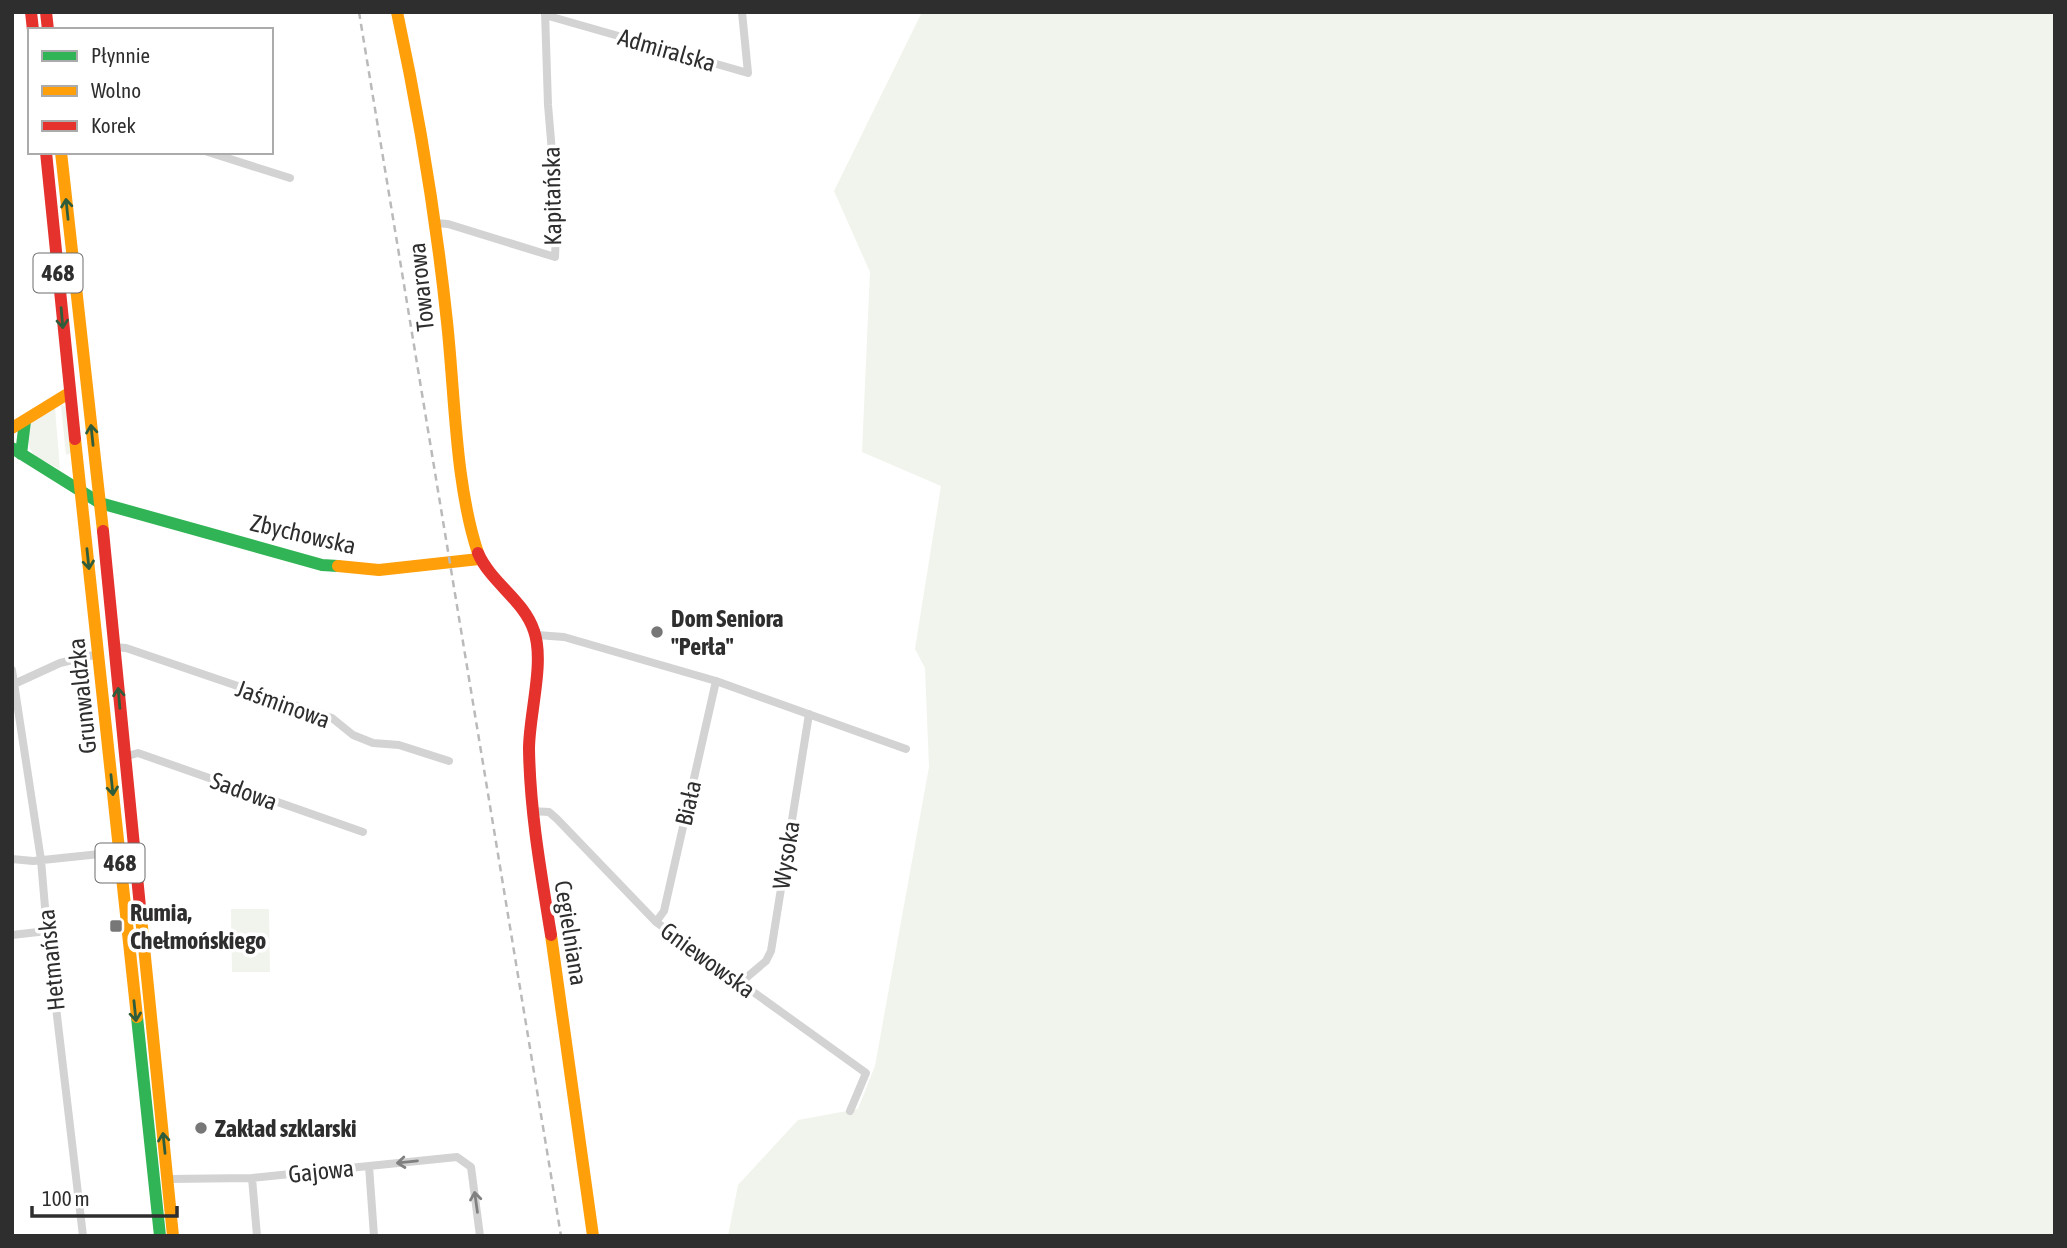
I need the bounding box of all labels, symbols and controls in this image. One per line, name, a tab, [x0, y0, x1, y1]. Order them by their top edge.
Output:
street label: Admiralska	[615, 23, 719, 77]
legend	[28, 28, 273, 154]
text: Płynnie	[91, 43, 150, 67]
text: Wolno	[91, 78, 141, 102]
text: Korek	[91, 113, 136, 137]
street label: Kapitańska	[538, 146, 566, 246]
one-way arrow	[60, 198, 73, 221]
street label: Towarowa	[403, 241, 439, 333]
road number: 468	[34, 254, 82, 292]
one-way arrow	[56, 306, 69, 329]
one-way arrow	[86, 425, 99, 447]
street label: Zbychowska	[248, 509, 358, 559]
one-way arrow	[82, 547, 95, 570]
place label: Dom Seniora "Perła"	[671, 605, 783, 660]
marker: Dom Seniora "Perła"	[649, 624, 665, 640]
street label: Grunwaldzka	[63, 637, 101, 755]
street label: Jaśminowa	[232, 675, 334, 733]
one-way arrow	[112, 687, 125, 710]
street label: Sadowa	[207, 767, 281, 815]
one-way arrow	[106, 773, 119, 796]
street label: Biała	[670, 778, 706, 828]
street label: Wysoka	[767, 819, 805, 891]
road number: 468	[96, 844, 144, 883]
street label: Cegielniana	[549, 879, 593, 987]
place label: Rumia, Chełmońskiego	[130, 899, 266, 954]
street label: Hetmańska	[32, 908, 70, 1012]
street label: Gniewowska	[655, 917, 761, 1003]
marker: Rumia, Chełmońskiego	[108, 918, 124, 934]
one-way arrow	[129, 1000, 142, 1022]
place label: Zakład szklarski	[215, 1115, 356, 1142]
marker: Zakład szklarski	[193, 1120, 209, 1136]
one-way arrow	[157, 1133, 170, 1155]
street label: Gajowa	[287, 1154, 355, 1188]
one-way arrow	[396, 1156, 419, 1169]
scale bar	[32, 1174, 177, 1218]
text: 100 m	[42, 1186, 90, 1210]
one-way arrow	[469, 1191, 482, 1213]

